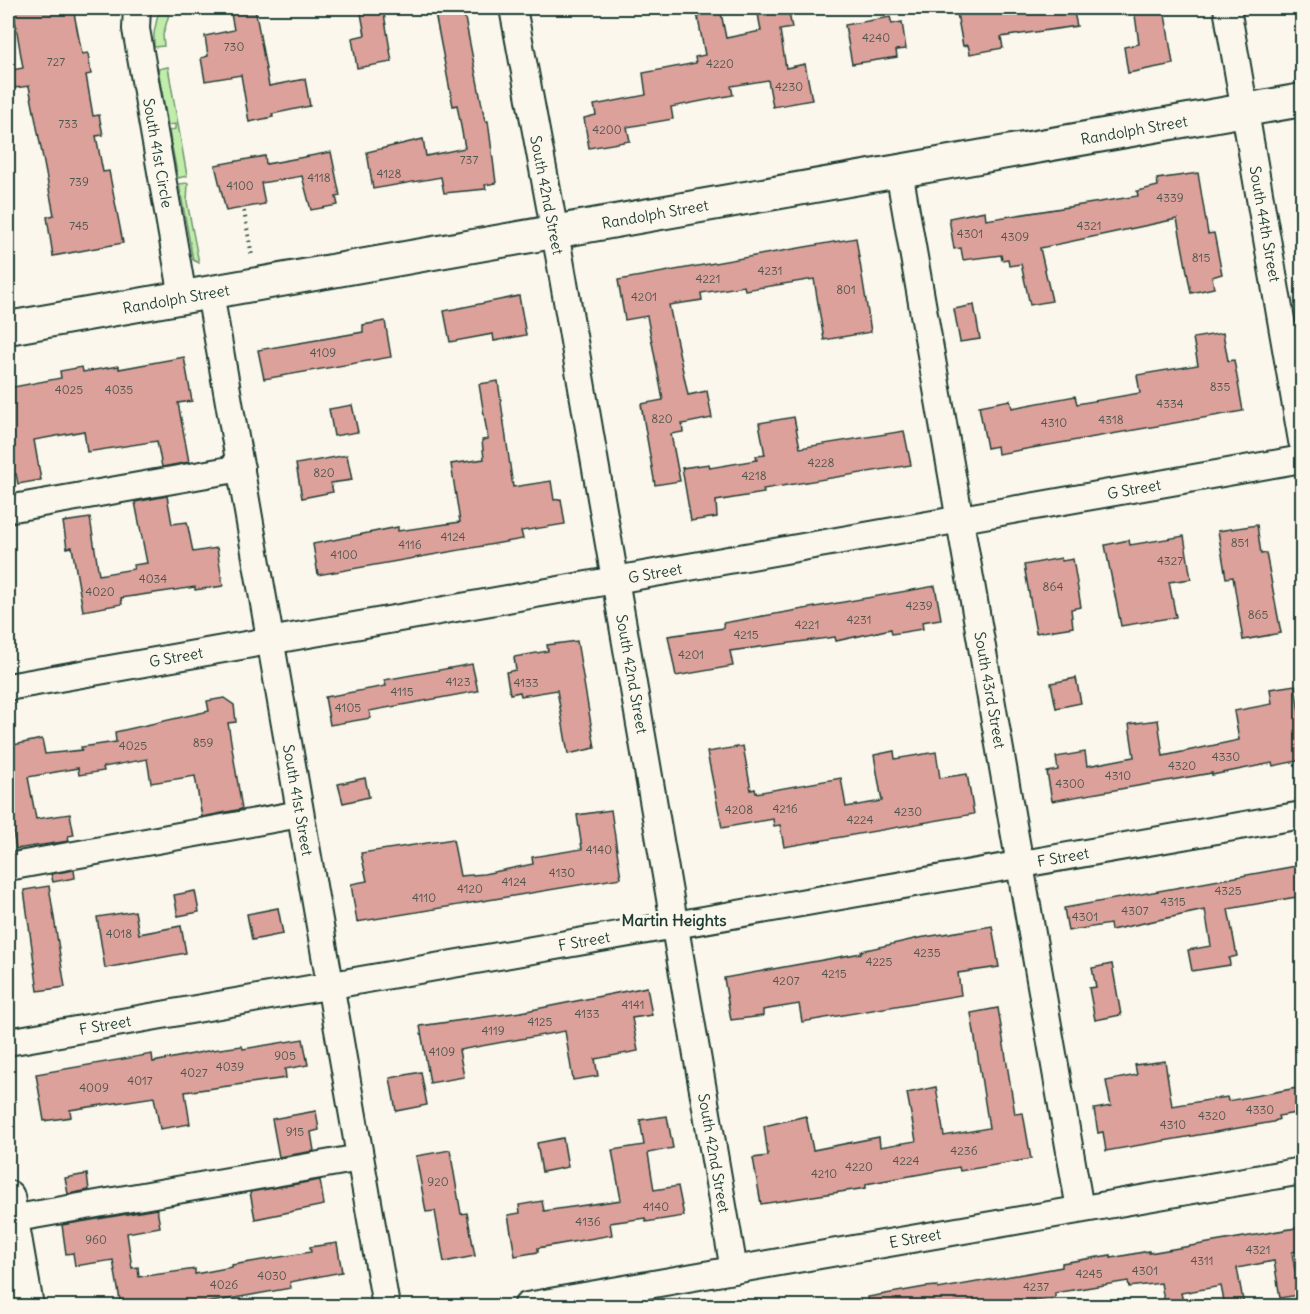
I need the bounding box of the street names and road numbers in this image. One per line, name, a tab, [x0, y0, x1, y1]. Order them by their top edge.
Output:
street label: South 41st Circle	[139, 97, 177, 209]
street label: Randolph Street	[1079, 111, 1189, 149]
street label: South 42nd Street	[526, 134, 568, 256]
street label: South 44th Street	[1245, 165, 1285, 283]
street label: Randolph Street	[600, 195, 710, 233]
street label: Randolph Street	[121, 280, 231, 318]
street label: G Street	[1106, 475, 1162, 503]
street label: G Street	[627, 559, 683, 587]
street label: South 42nd Street	[612, 613, 652, 735]
street label: South 43rd Street	[970, 630, 1010, 750]
street label: G Street	[148, 643, 204, 671]
street label: South 41st Street	[279, 743, 317, 857]
street label: F Street	[1036, 843, 1090, 871]
street label: F Street	[557, 927, 611, 955]
street label: F Street	[78, 1011, 132, 1039]
street label: South 42nd Street	[694, 1092, 734, 1214]
street label: E Street	[888, 1224, 942, 1252]

